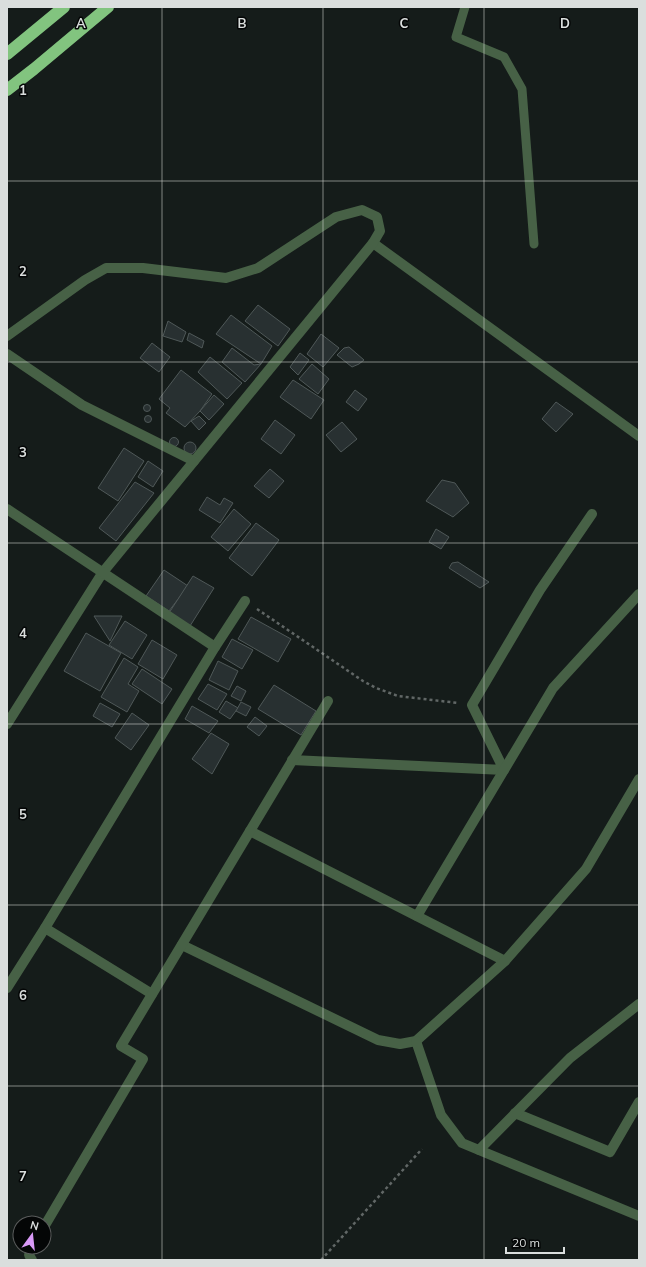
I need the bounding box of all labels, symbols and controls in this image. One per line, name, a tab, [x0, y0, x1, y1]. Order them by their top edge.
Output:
text: A	[76, 15, 86, 31]
text: B	[238, 15, 247, 31]
text: C	[400, 15, 409, 31]
text: D	[560, 15, 570, 31]
text: 1	[19, 82, 27, 98]
text: 2	[19, 263, 27, 279]
text: 3	[19, 444, 27, 460]
text: 4	[19, 625, 27, 641]
text: 5	[19, 806, 27, 822]
text: 6	[19, 987, 27, 1003]
text: 7	[19, 1168, 27, 1184]
north arrow	[12, 1215, 52, 1255]
text: N	[29, 1218, 40, 1233]
scale bar	[506, 1229, 564, 1255]
text: 20 m	[512, 1235, 540, 1250]

